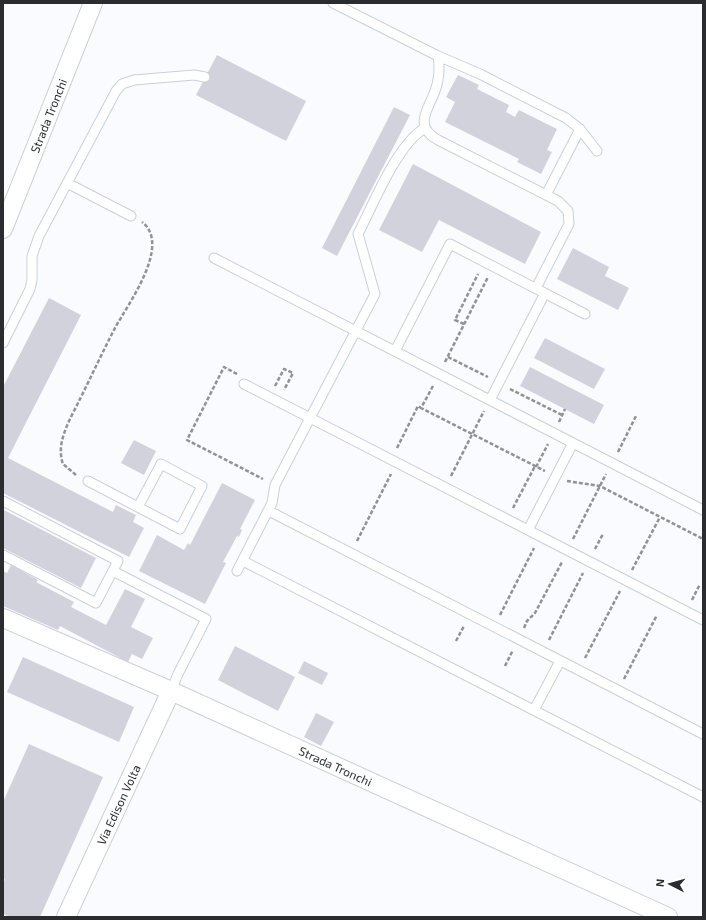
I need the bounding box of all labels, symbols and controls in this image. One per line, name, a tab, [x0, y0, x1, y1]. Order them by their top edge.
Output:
street label: Strada Tronchi	[27, 76, 69, 155]
street label: Strada Tronchi	[297, 743, 374, 789]
street label: Via Edison Volta	[94, 762, 143, 847]
north arrow	[650, 864, 690, 904]
text: N	[653, 878, 666, 888]

